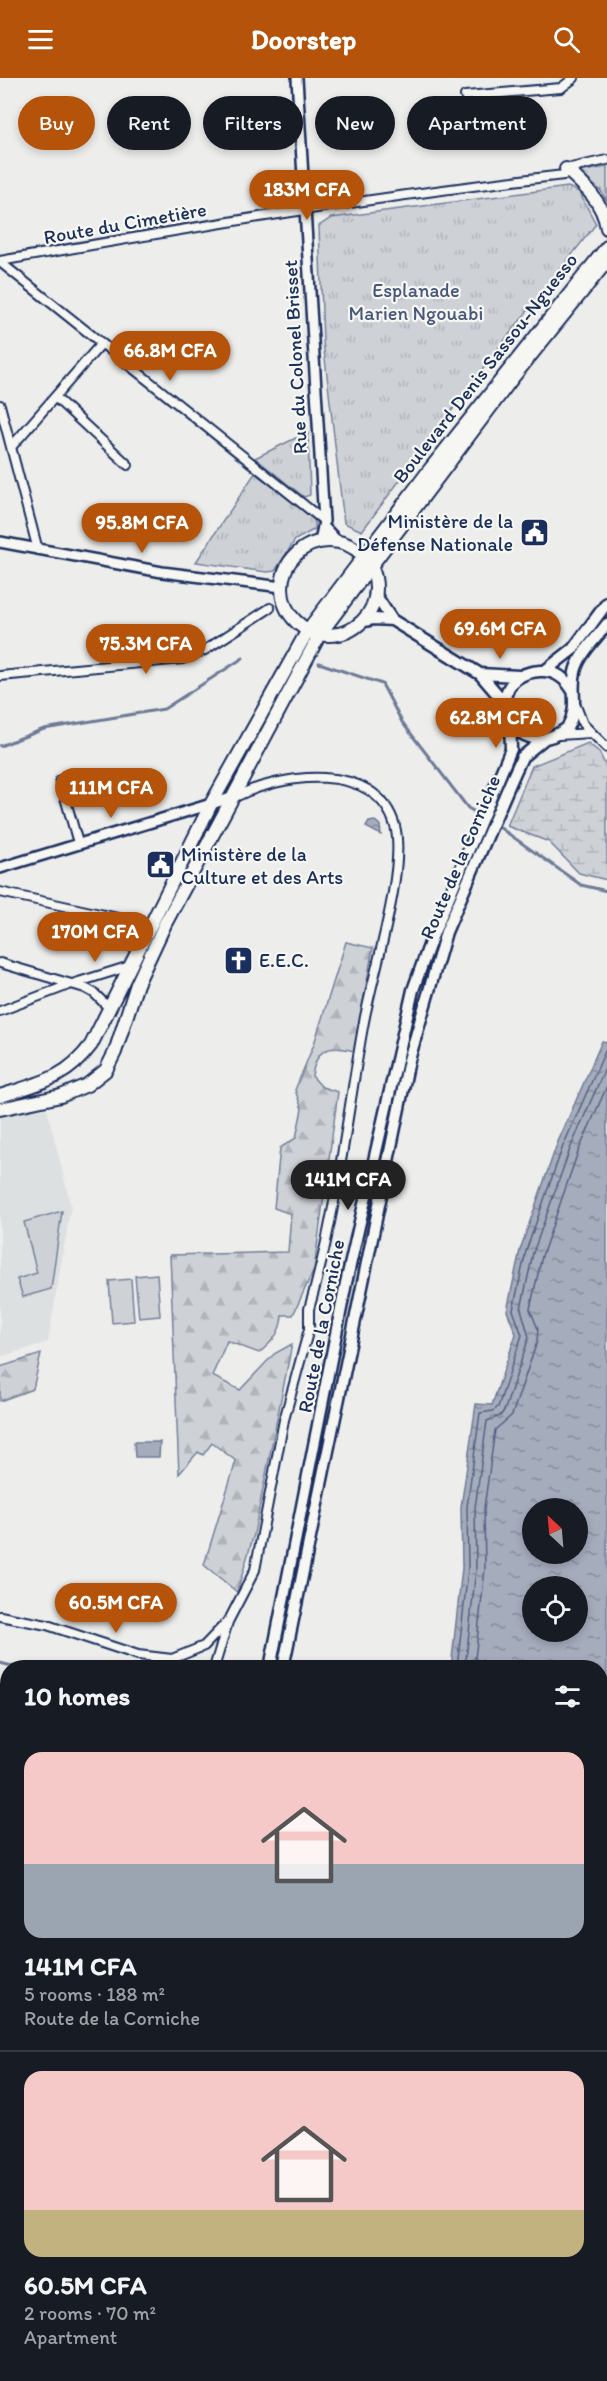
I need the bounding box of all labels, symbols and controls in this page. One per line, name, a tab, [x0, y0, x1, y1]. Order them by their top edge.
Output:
icon: menu	[24, 23, 57, 56]
text: Doorstep	[251, 23, 356, 56]
icon: search	[550, 23, 583, 56]
chip: Buy	[18, 96, 95, 150]
chip: Rent	[107, 96, 191, 150]
chip: Filters	[203, 96, 303, 150]
chip: New	[315, 96, 395, 150]
chip: Apartment	[407, 96, 547, 150]
pin: 183M CFA	[245, 170, 369, 221]
text: 183M CFA	[263, 177, 351, 201]
street label: Route du Cimetière	[42, 197, 208, 249]
street label: Boulevard Denis Sassou-Nguesso	[388, 248, 582, 488]
street label: Rue du Colonel Brisset	[278, 259, 312, 455]
park label: Esplanade Marien Ngouabi	[349, 278, 483, 325]
pin: 66.8M CFA	[101, 331, 239, 382]
text: 66.8M CFA	[123, 338, 217, 362]
pin: 95.8M CFA	[73, 503, 211, 554]
place label: Ministère de la Défense Nationale	[357, 509, 513, 556]
text: 95.8M CFA	[96, 510, 188, 534]
public building icon: Ministère de la Défense Nationale	[518, 517, 550, 549]
pin: 69.6M CFA	[431, 609, 569, 660]
text: 69.6M CFA	[454, 616, 546, 640]
pin: 75.3M CFA	[77, 624, 215, 675]
text: 75.3M CFA	[100, 631, 192, 655]
pin: 62.8M CFA	[427, 698, 565, 749]
text: 62.8M CFA	[449, 705, 543, 729]
pin: 111M CFA	[49, 768, 173, 819]
street label: Route de la Corniche	[415, 771, 505, 943]
text: 111M CFA	[69, 775, 153, 799]
place label: Ministère de la Culture et des Arts	[181, 842, 343, 889]
public building icon: Ministère de la Culture et des Arts	[144, 849, 176, 881]
pin: 170M CFA	[33, 912, 157, 963]
text: 170M CFA	[51, 919, 139, 943]
church icon: E.E.C.	[222, 944, 254, 976]
place label: E.E.C.	[259, 948, 309, 972]
pin: 141M CFA	[286, 1160, 410, 1211]
text: 141M CFA	[305, 1167, 391, 1191]
street label: Route de la Corniche	[292, 1237, 350, 1415]
north arrow	[522, 1498, 588, 1564]
map controls	[522, 1498, 588, 1642]
button: locate	[522, 1576, 588, 1642]
pin: 60.5M CFA	[47, 1583, 185, 1634]
text: 60.5M CFA	[69, 1590, 163, 1614]
text: 10 homes	[24, 1680, 130, 1712]
icon: filters	[551, 1680, 584, 1713]
icon: home	[250, 1791, 358, 1899]
text: 141M CFA	[24, 1950, 137, 1982]
text: 5 rooms · 188 m²	[24, 1982, 165, 2006]
text: Route de la Corniche	[24, 2006, 200, 2030]
icon: home	[250, 2110, 358, 2218]
text: 60.5M CFA	[24, 2269, 147, 2301]
text: 2 rooms · 70 m²	[24, 2301, 156, 2325]
text: Apartment	[24, 2325, 117, 2349]

